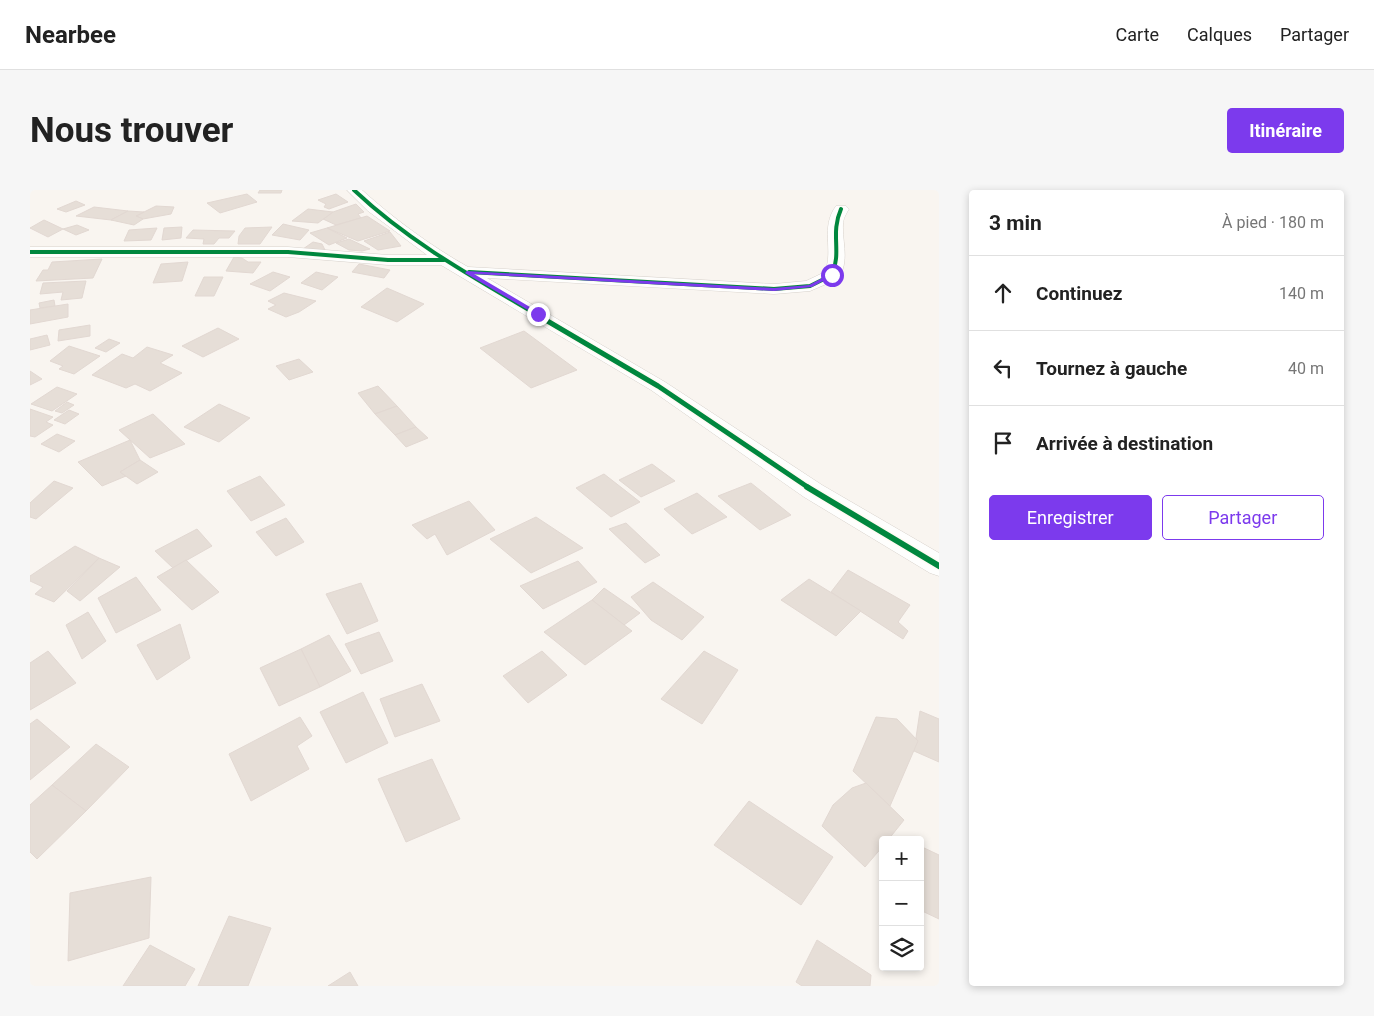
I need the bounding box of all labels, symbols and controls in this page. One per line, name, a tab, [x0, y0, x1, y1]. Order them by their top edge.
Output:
text: Nearbee	[25, 21, 116, 49]
text: Carte	[1116, 24, 1159, 45]
text: Calques	[1187, 24, 1252, 45]
text: Partager	[1280, 24, 1349, 45]
button: Itinéraire	[1227, 108, 1344, 153]
text: Nous trouver	[30, 110, 233, 151]
text: 3 min	[989, 211, 1042, 235]
text: À pied · 180 m	[1222, 213, 1324, 232]
route start	[821, 264, 844, 287]
icon: ahead	[989, 279, 1017, 307]
text: Continuez	[1036, 282, 1122, 305]
text: 140 m	[1279, 284, 1324, 303]
route end	[527, 303, 550, 326]
icon: left	[989, 354, 1017, 382]
text: Tournez à gauche	[1036, 357, 1187, 380]
text: 40 m	[1288, 359, 1324, 378]
icon: arrive	[989, 429, 1017, 457]
text: Arrivée à destination	[1036, 432, 1213, 455]
button: Enregistrer	[989, 495, 1152, 540]
button: Partager	[1162, 495, 1324, 540]
map controls	[879, 836, 924, 971]
button: +	[879, 836, 924, 881]
button: −	[879, 881, 924, 926]
button: layers	[879, 926, 924, 971]

